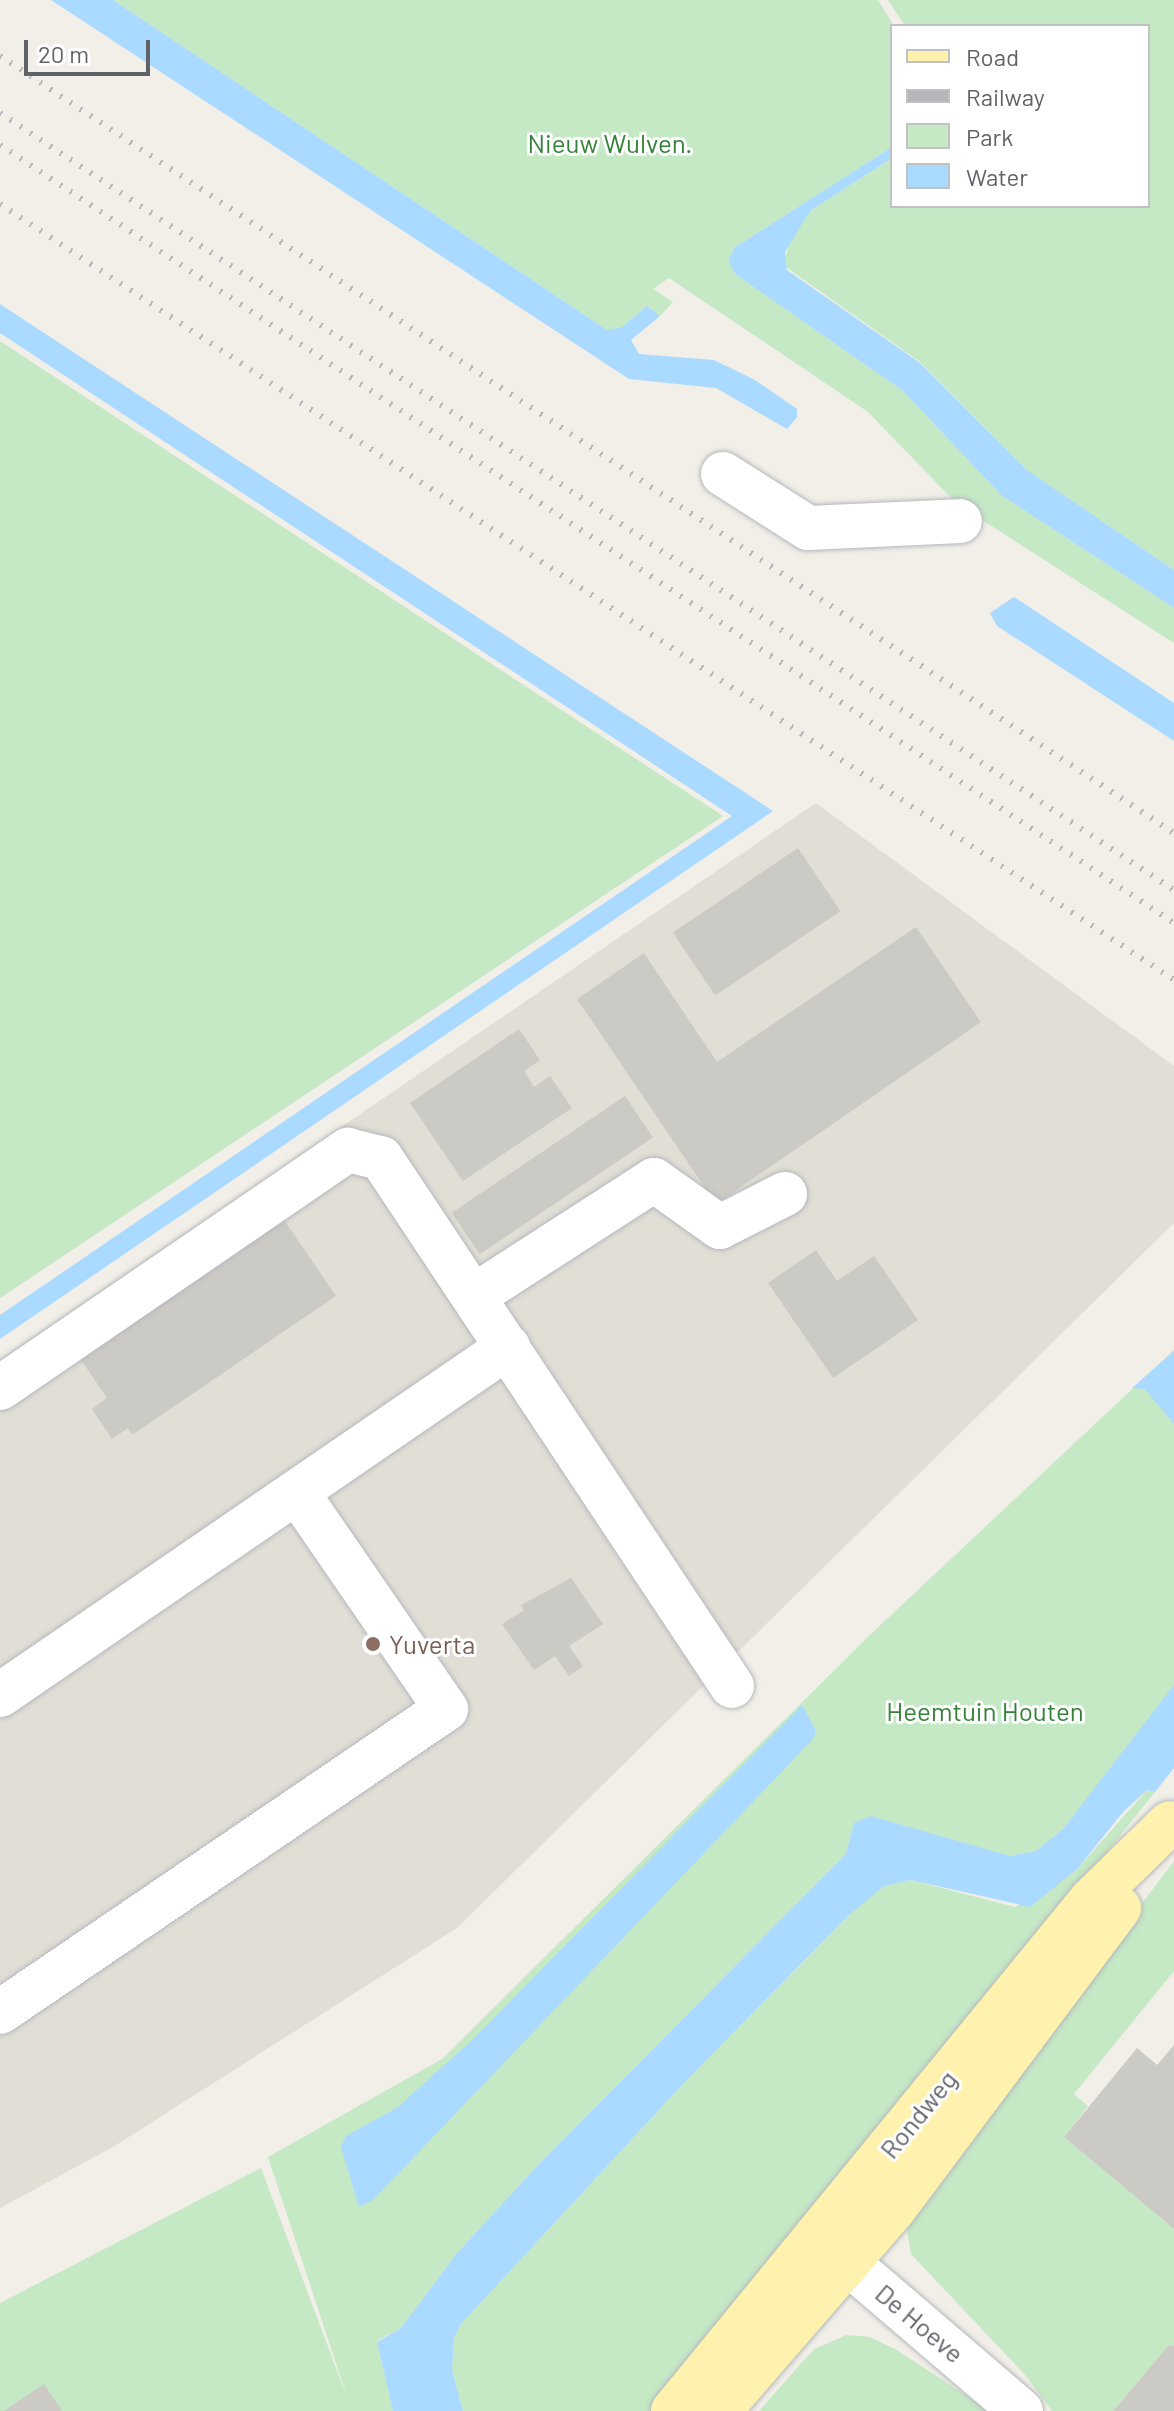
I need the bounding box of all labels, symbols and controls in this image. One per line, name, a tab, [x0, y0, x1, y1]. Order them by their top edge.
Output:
scale bar	[28, 24, 154, 74]
legend	[890, 24, 1150, 208]
text: 20 m	[38, 39, 89, 68]
text: Road	[966, 42, 1019, 71]
text: Railway	[966, 82, 1045, 111]
text: Park	[966, 122, 1013, 151]
park label: Nieuw Wulven.	[528, 127, 692, 159]
text: Water	[966, 162, 1028, 191]
place label: Yuverta	[389, 1628, 475, 1660]
marker: Yuverta	[364, 1635, 382, 1653]
park label: Heemtuin Houten	[886, 1695, 1084, 1727]
street label: Rondweg	[873, 2064, 963, 2164]
street label: De Hoeve	[870, 2277, 970, 2369]

